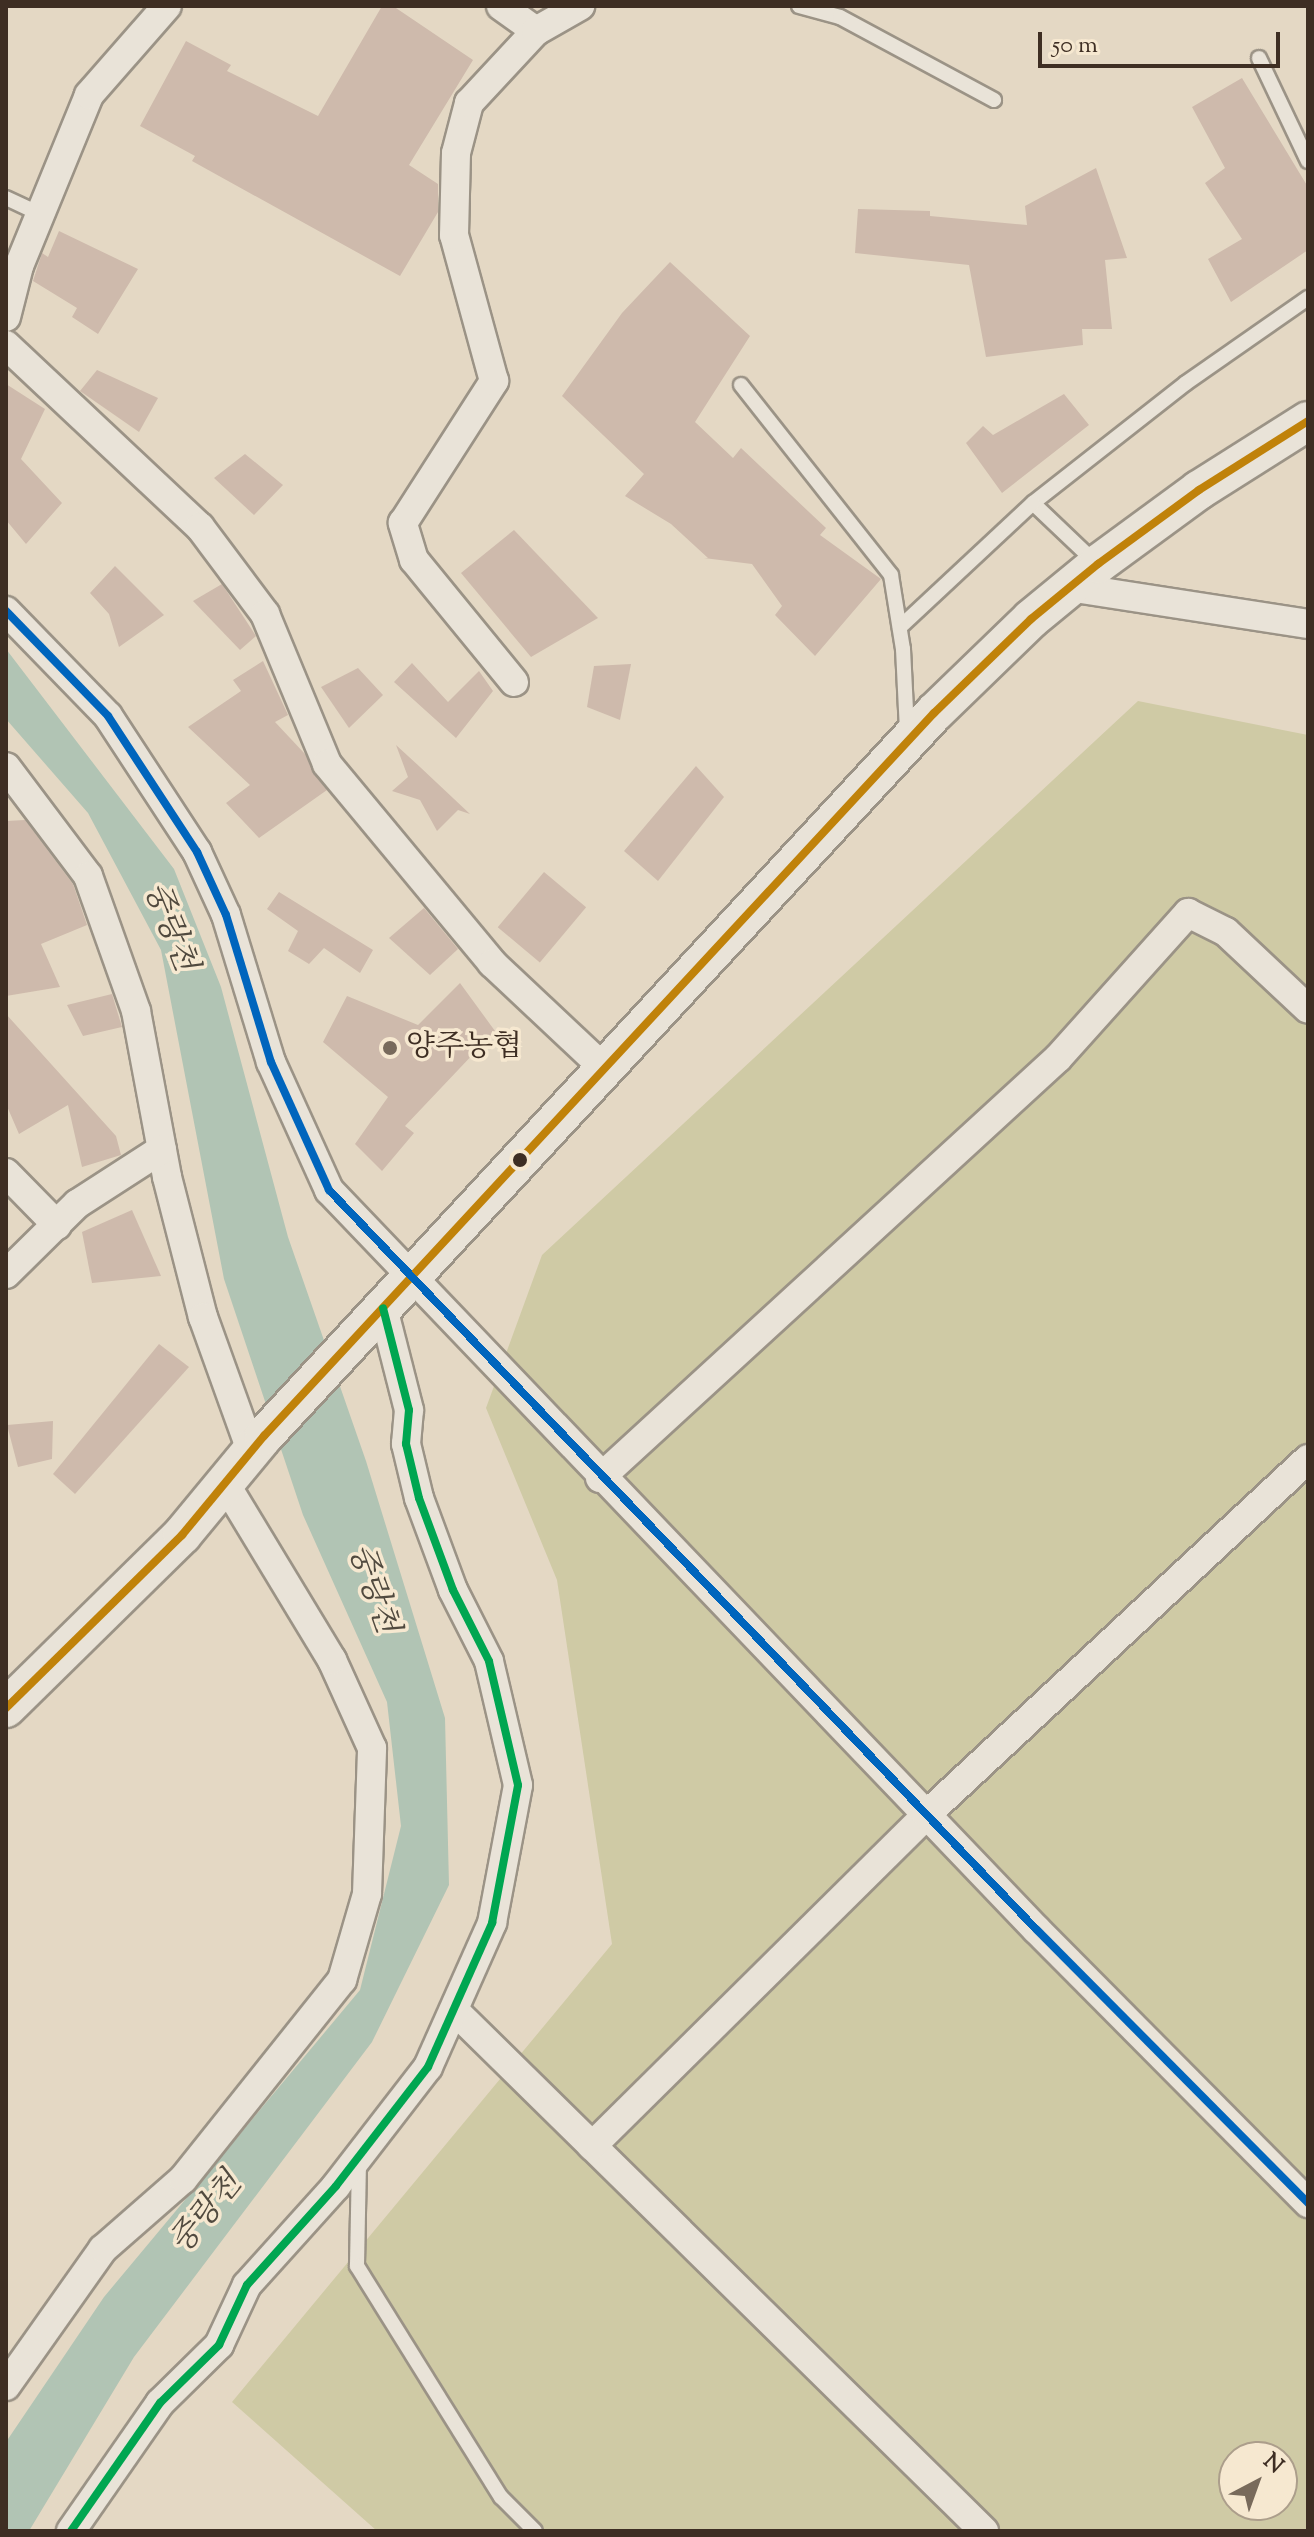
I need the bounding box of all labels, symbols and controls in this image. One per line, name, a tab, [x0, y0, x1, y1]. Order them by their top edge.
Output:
scale bar	[1042, 16, 1284, 66]
text: 50 m	[1052, 29, 1098, 63]
water label: 중랑천	[134, 877, 204, 977]
place label: 양주농협	[406, 1030, 522, 1066]
marker: 양주농협	[381, 1039, 399, 1057]
unlabelled marker	[512, 1152, 528, 1168]
water label: 중랑천	[339, 1539, 405, 1639]
water label: 중랑천	[163, 2166, 251, 2262]
north arrow	[1218, 2441, 1298, 2521]
text: N	[1255, 2447, 1290, 2482]

